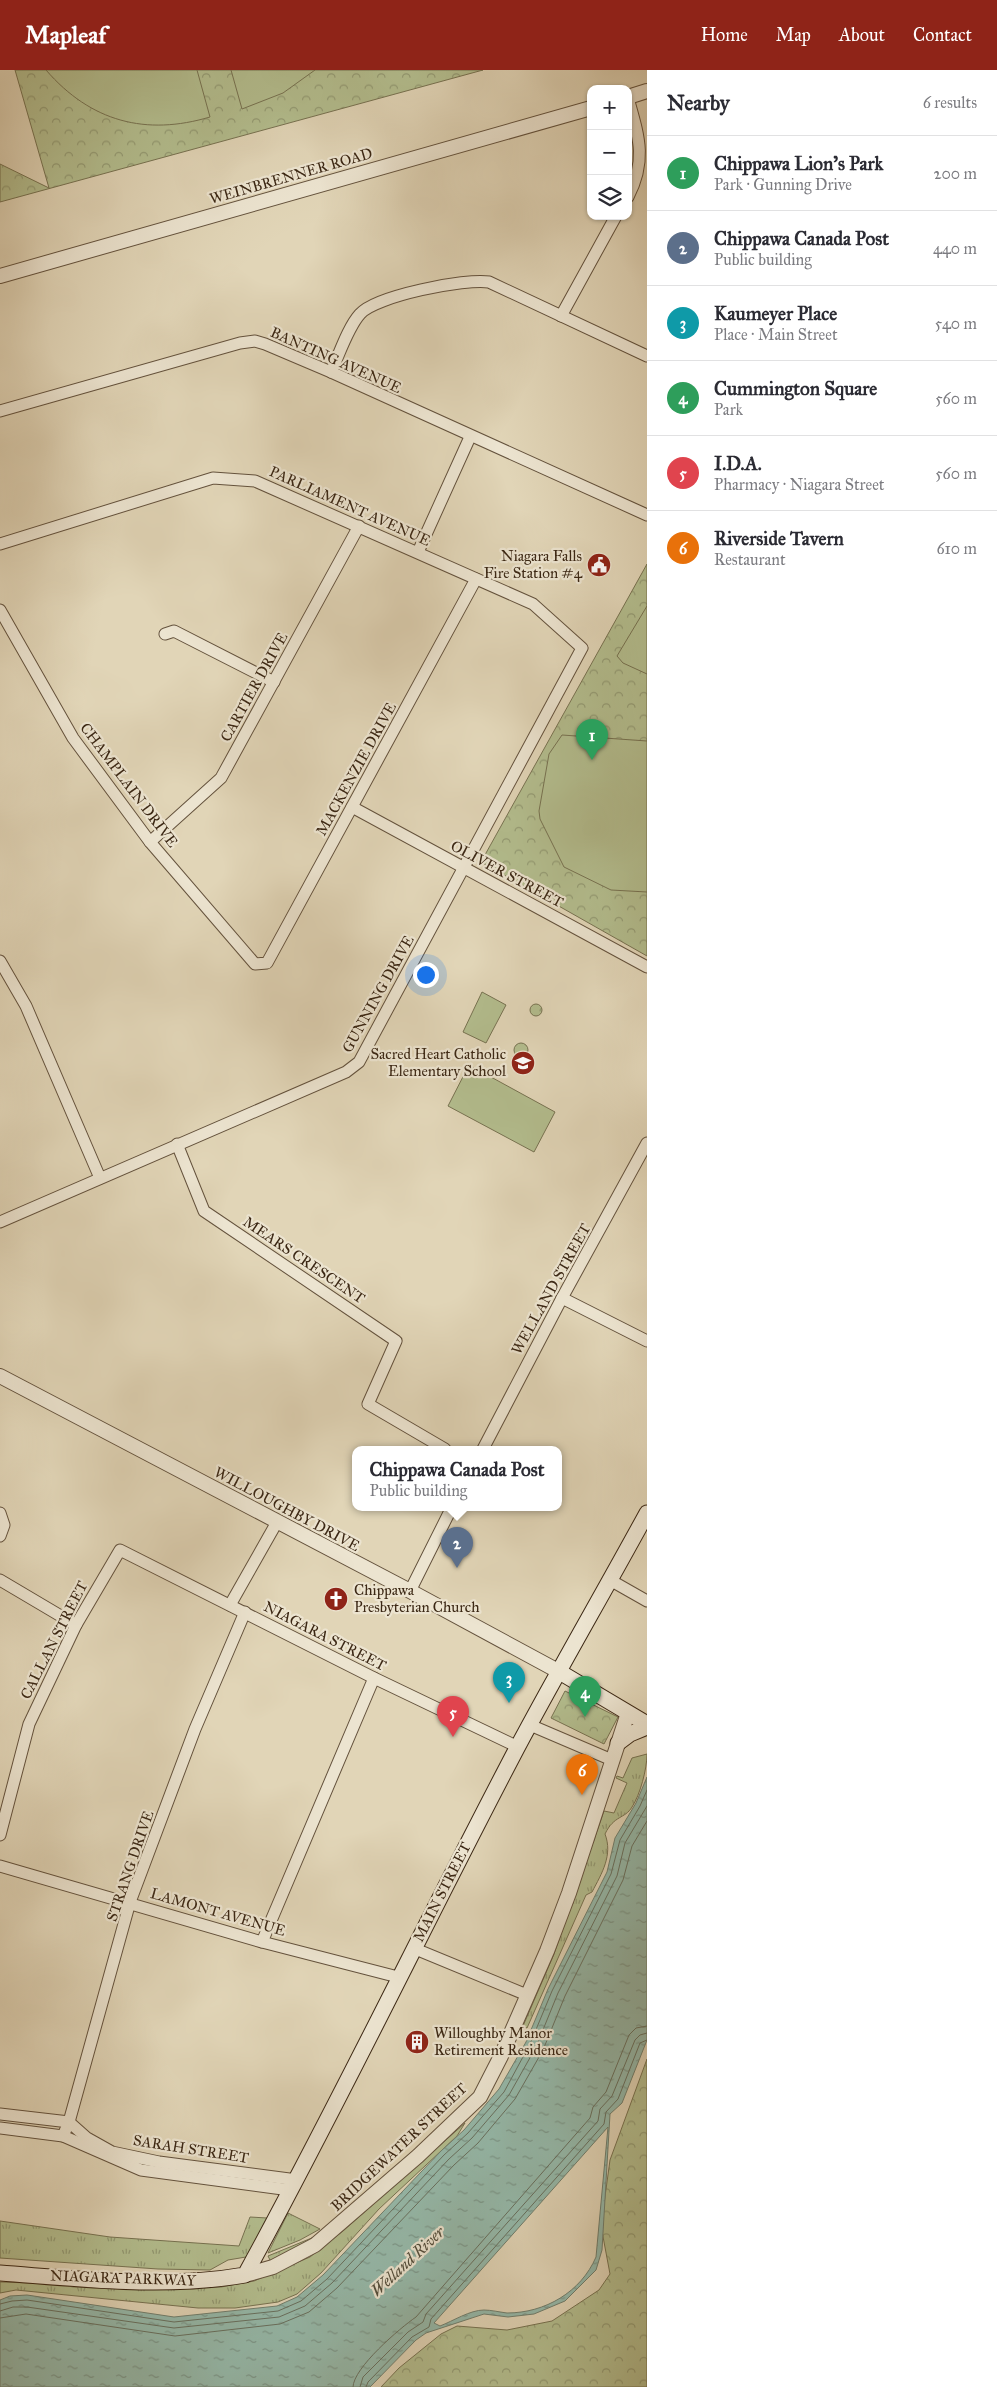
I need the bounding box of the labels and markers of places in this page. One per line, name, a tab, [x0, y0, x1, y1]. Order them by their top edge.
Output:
place label: Niagara Falls Fire Station #4	[484, 547, 583, 582]
public building icon: Niagara Falls Fire Station #4	[586, 552, 612, 578]
pin: 1	[576, 719, 608, 760]
place label: Sacred Heart Catholic Elementary School	[370, 1045, 507, 1080]
school or university icon: Sacred Heart Catholic Elementary School	[510, 1050, 536, 1076]
pin: 2	[441, 1527, 473, 1568]
place label: Chippawa Presbyterian Church	[354, 1581, 480, 1616]
church icon: Chippawa Presbyterian Church	[323, 1586, 349, 1612]
pin: 3	[493, 1662, 525, 1703]
pin: 4	[569, 1676, 601, 1717]
pin: 5	[437, 1696, 469, 1737]
pin: 6	[566, 1754, 598, 1795]
place label: Willoughby Manor Retirement Residence	[434, 2024, 568, 2059]
building icon: Willoughby Manor Retirement Residence	[404, 2029, 430, 2055]

